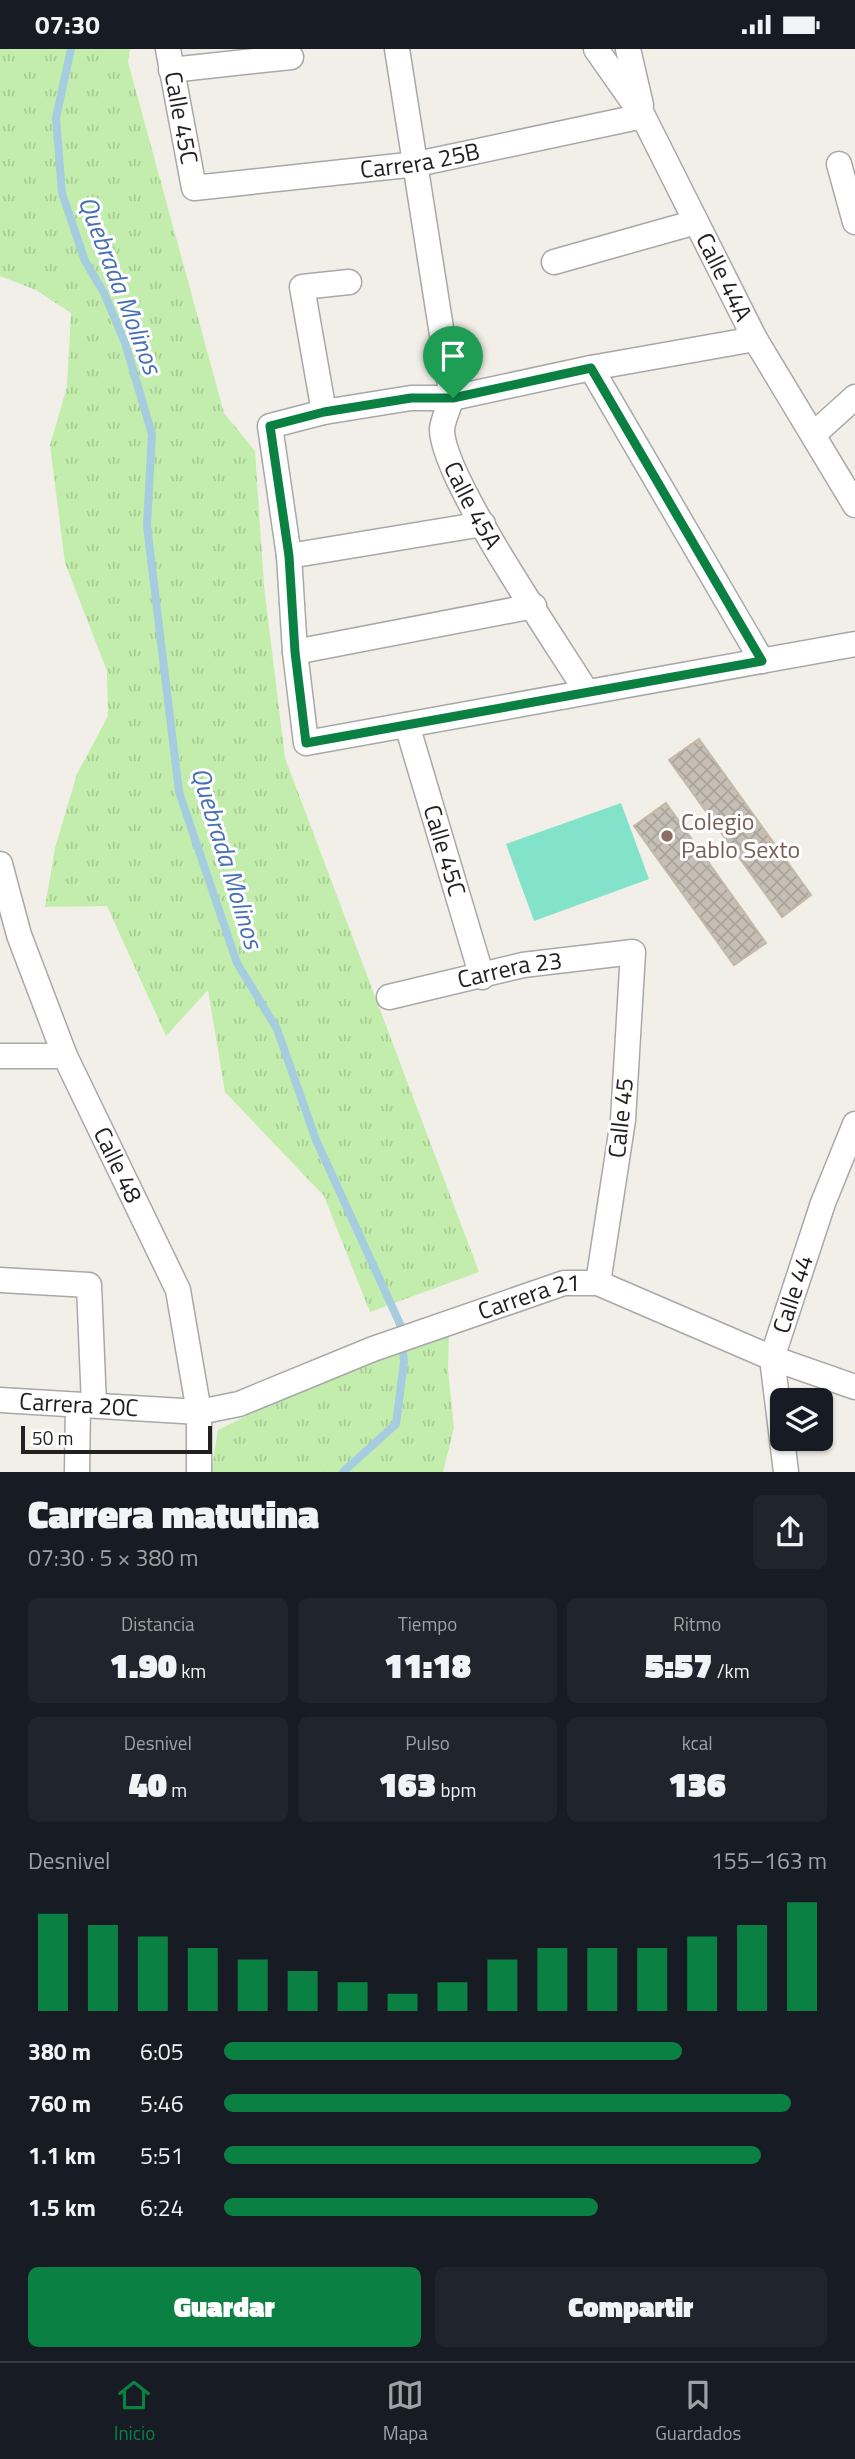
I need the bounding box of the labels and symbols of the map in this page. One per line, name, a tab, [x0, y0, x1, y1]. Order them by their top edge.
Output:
street label: Calle 45C	[156, 68, 208, 167]
street label: Carrera 25B	[358, 132, 483, 187]
water label: Quebrada Molinos	[69, 190, 173, 381]
street label: Calle 44A	[687, 226, 762, 327]
pin	[423, 326, 483, 398]
street label: Calle 45A	[435, 456, 511, 556]
water label: Quebrada Molinos	[181, 762, 274, 955]
street label: Calle 45C	[415, 800, 476, 900]
place label: Colegio Pablo Sexto	[681, 803, 800, 867]
marker: Colegio Pablo Sexto	[659, 828, 675, 844]
street label: Carrera 23	[454, 942, 564, 997]
street label: Calle 45	[598, 1076, 642, 1160]
street label: Calle 48	[85, 1121, 152, 1209]
street label: Calle 44	[762, 1250, 822, 1338]
street label: Carrera 21	[473, 1264, 580, 1329]
street label: Carrera 20C	[18, 1382, 139, 1425]
scale bar	[21, 1423, 212, 1455]

